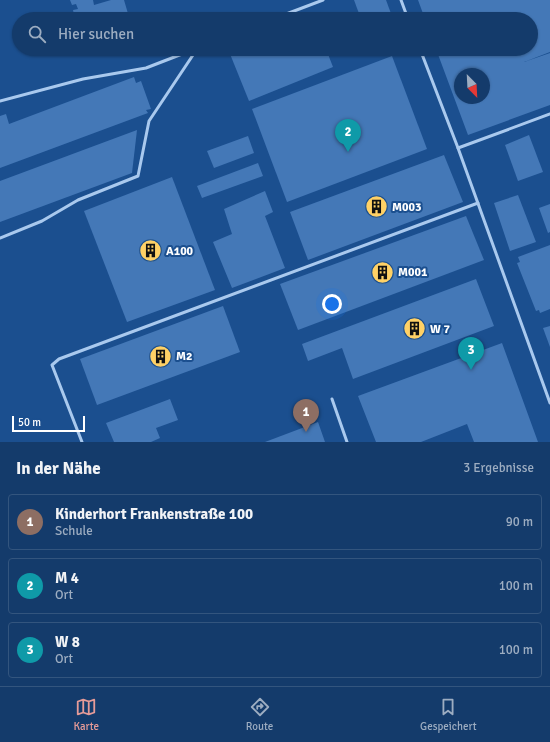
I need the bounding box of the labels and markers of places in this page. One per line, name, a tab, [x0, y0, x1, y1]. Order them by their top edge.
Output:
pin: 2	[335, 119, 361, 152]
building icon: M003	[363, 194, 389, 220]
place label: M003	[392, 200, 421, 215]
building icon: A100	[137, 238, 163, 264]
place label: A100	[166, 244, 194, 259]
building icon: M001	[369, 259, 395, 285]
place label: M001	[398, 265, 428, 280]
building icon: W 7	[402, 316, 428, 342]
place label: W 7	[430, 322, 450, 337]
pin: 3	[458, 337, 484, 370]
building icon: M2	[147, 343, 173, 369]
place label: M2	[176, 349, 192, 364]
pin: 1	[293, 399, 319, 432]

